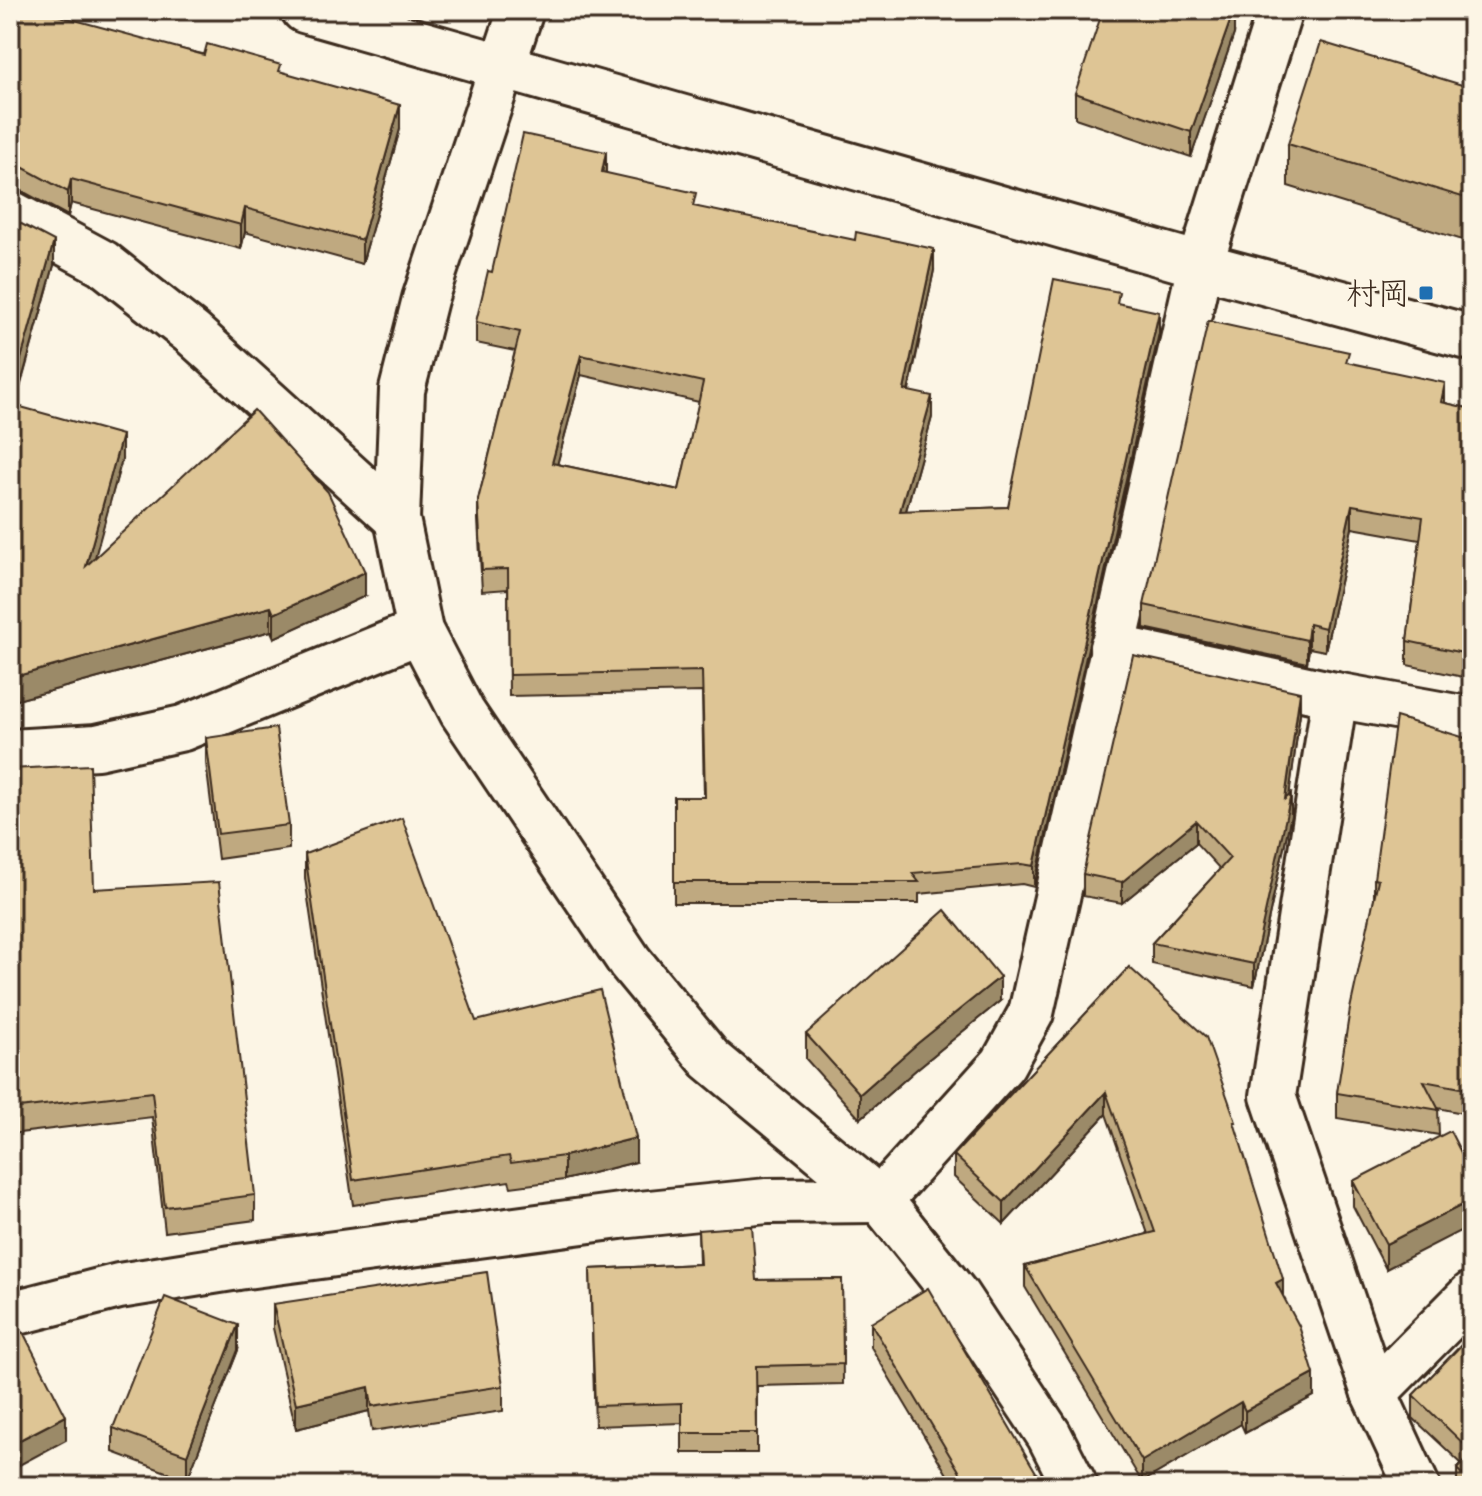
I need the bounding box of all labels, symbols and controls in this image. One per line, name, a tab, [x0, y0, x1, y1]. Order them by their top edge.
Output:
place label: 村岡	[1346, 273, 1410, 320]
marker: 村岡	[1417, 284, 1435, 302]

